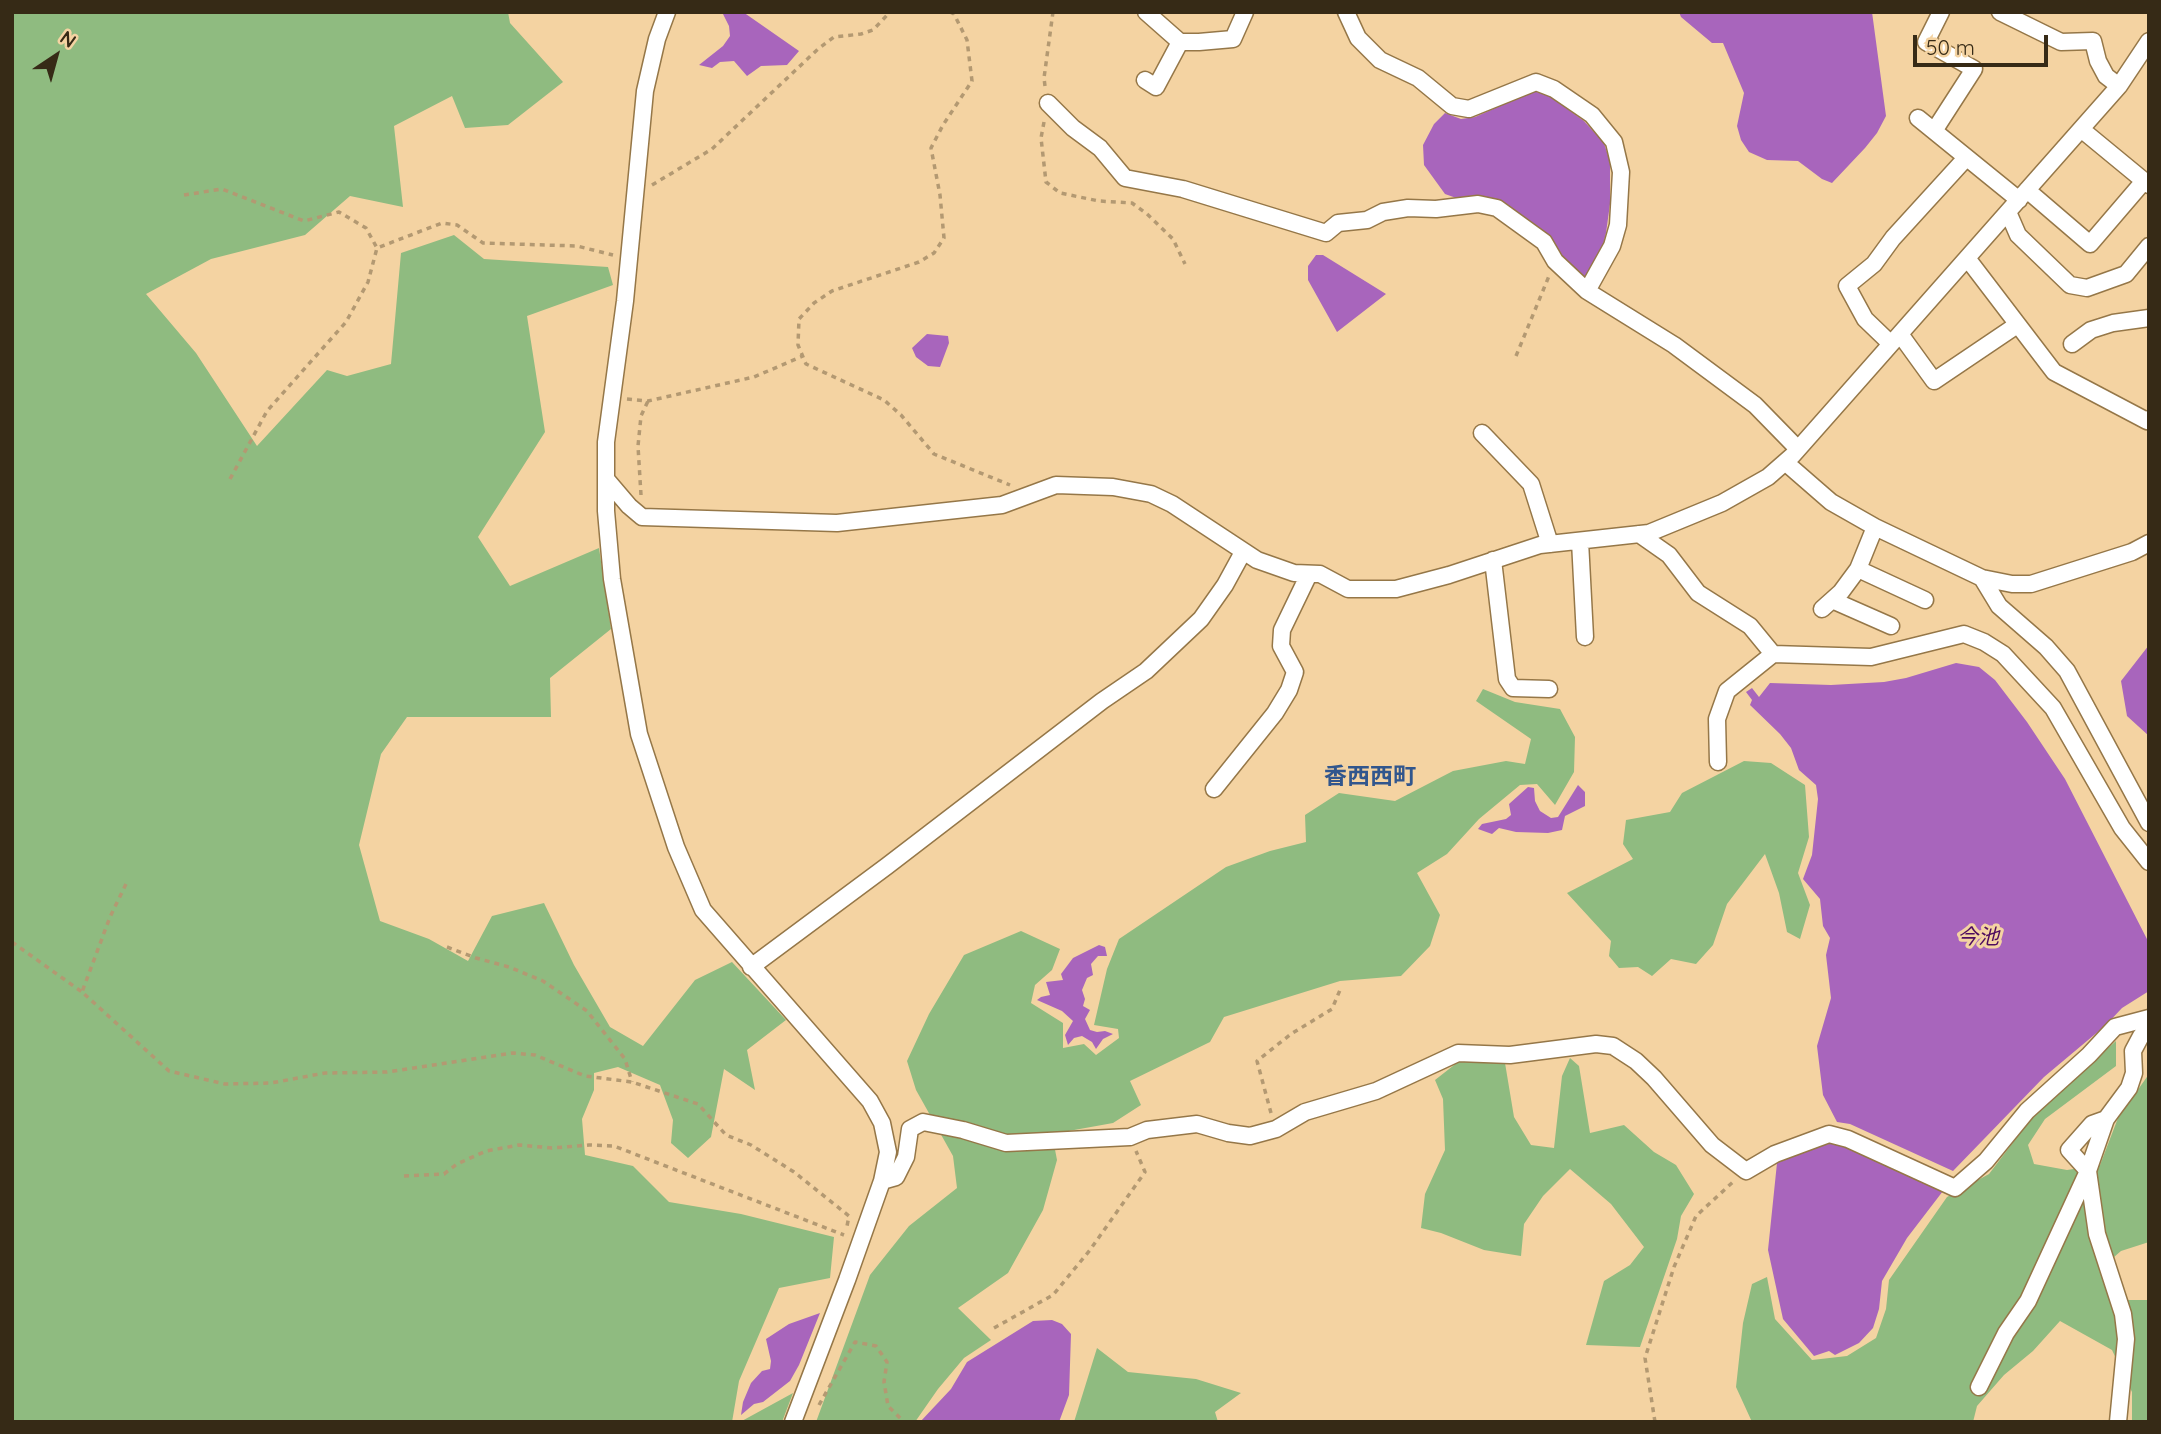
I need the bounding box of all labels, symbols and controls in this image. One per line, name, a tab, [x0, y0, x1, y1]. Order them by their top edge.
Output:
north arrow	[21, 21, 91, 91]
scale bar	[1916, 21, 2051, 65]
text: N	[56, 25, 81, 53]
text: 50 m	[1926, 34, 1975, 60]
district label: 香西西町	[1324, 763, 1416, 791]
water label: 今池	[1957, 925, 1999, 951]

